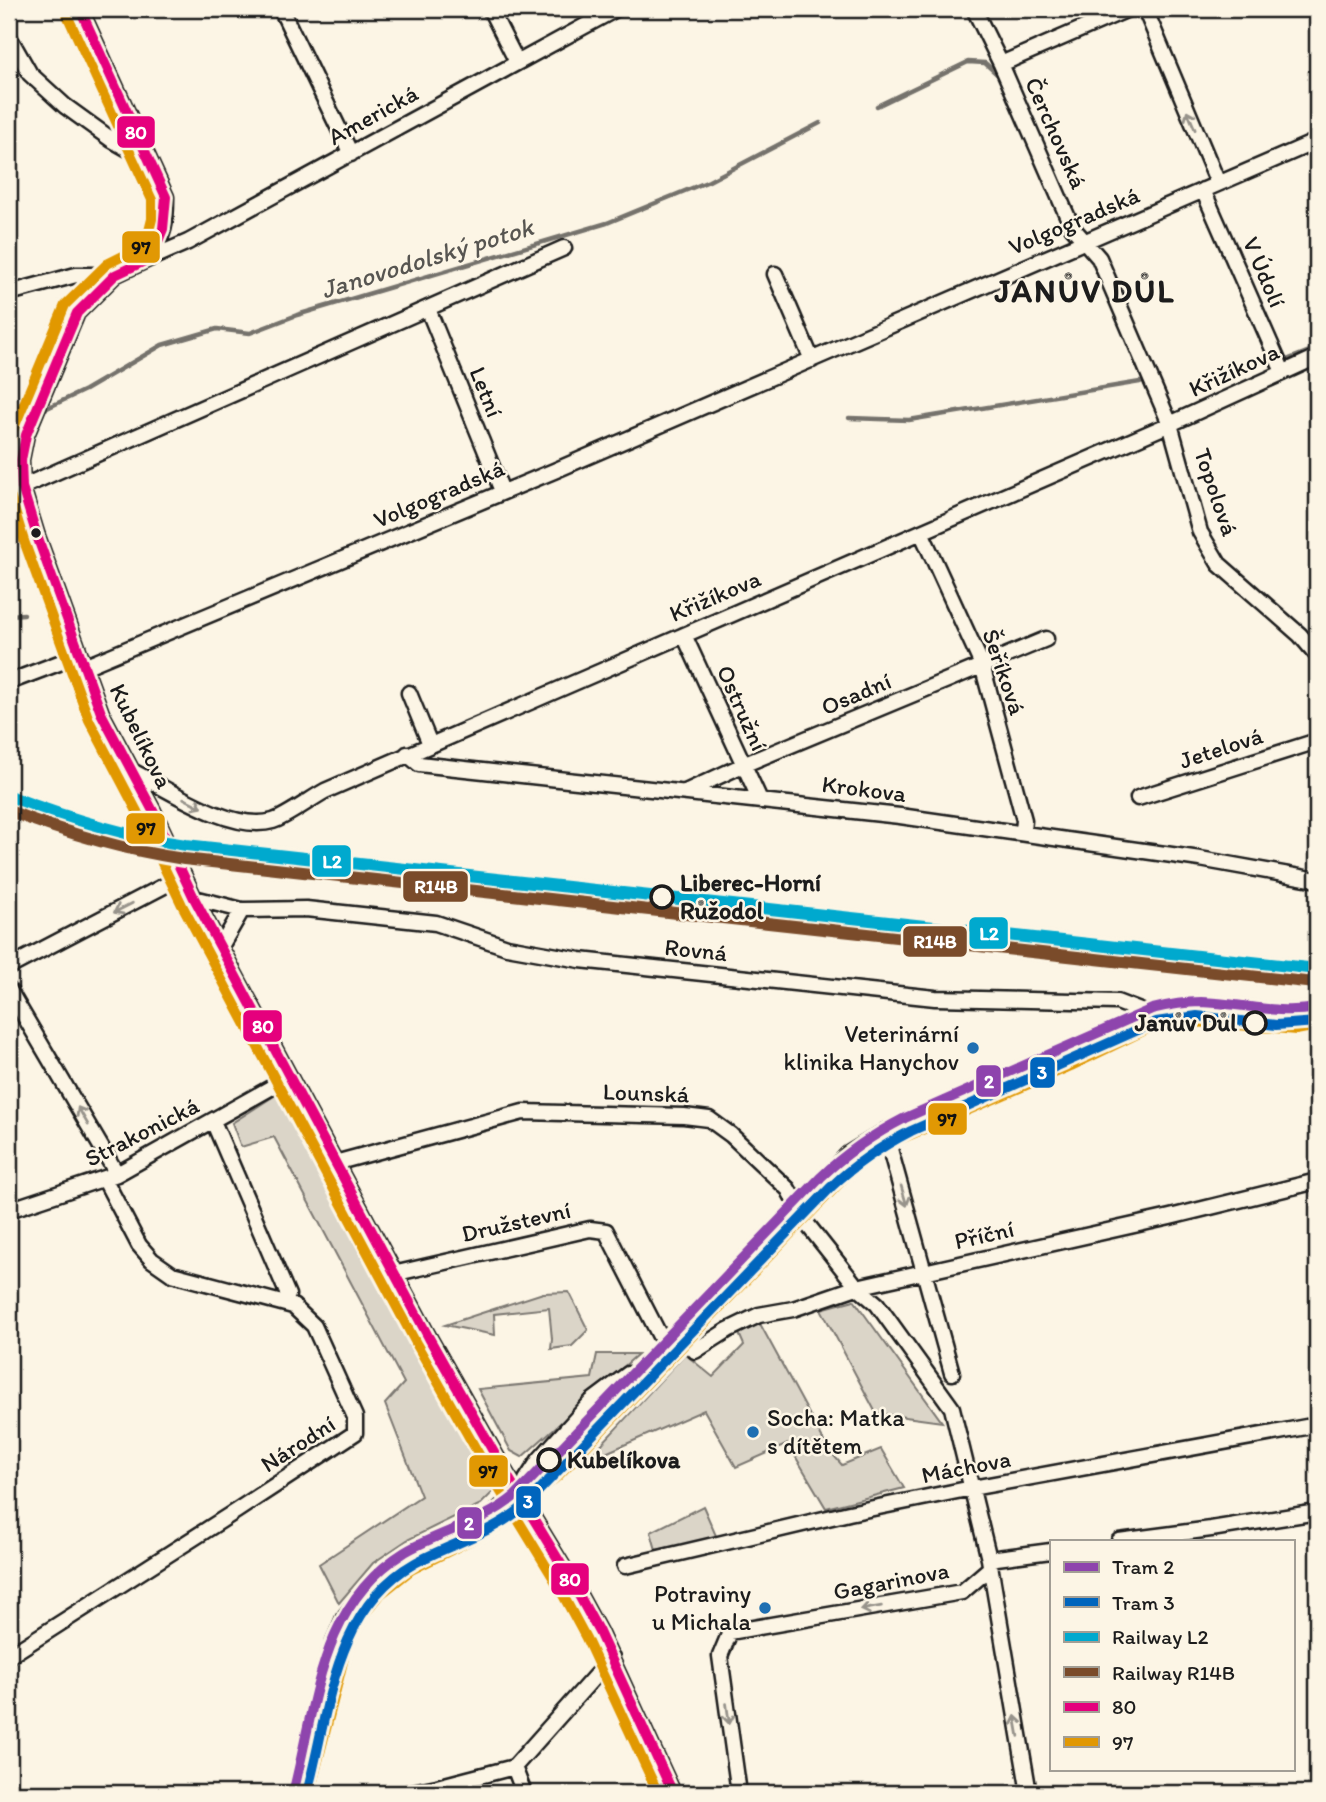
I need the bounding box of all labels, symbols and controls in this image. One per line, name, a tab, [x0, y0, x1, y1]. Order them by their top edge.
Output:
street label: Čerchovská	[1019, 73, 1094, 193]
street label: Americká	[323, 78, 423, 151]
one-way arrow	[1184, 110, 1197, 132]
line badge: 80	[116, 115, 156, 149]
text: 80	[125, 121, 147, 144]
street label: Volgogradská	[1004, 180, 1144, 261]
water label: Janovodolský potok	[317, 210, 538, 305]
line badge: 97	[121, 230, 161, 264]
street label: V Údolí	[1237, 232, 1292, 311]
text: 97	[131, 236, 151, 259]
district label: JANŮV DŮL	[993, 272, 1176, 310]
street label: Křižíkova	[1184, 336, 1284, 403]
street label: Letní	[463, 362, 510, 421]
street label: Topolová	[1188, 444, 1245, 540]
street label: Volgogradská	[369, 453, 509, 534]
unlabelled marker	[29, 526, 43, 540]
street label: Křižíkova	[665, 563, 765, 628]
street label: Šeříková	[976, 625, 1033, 719]
street label: Ostružní	[711, 660, 774, 755]
street label: Osadní	[816, 666, 895, 721]
street label: Kubelíkova	[104, 679, 180, 793]
street label: Jetelová	[1175, 720, 1267, 775]
street label: Krokova	[820, 769, 908, 808]
one-way arrow	[182, 796, 203, 810]
line badge: 97	[125, 812, 166, 845]
text: 97	[136, 817, 156, 840]
line badge: L2	[311, 844, 352, 878]
text: L2	[322, 850, 342, 873]
place label: Liberec-Horní Růžodol	[680, 868, 822, 925]
line badge: R14B	[402, 870, 469, 903]
text: R14B	[414, 875, 458, 898]
marker: Liberec-Horní Růžodol	[650, 885, 674, 909]
one-way arrow	[113, 901, 134, 915]
line badge: L2	[968, 916, 1009, 950]
text: L2	[979, 922, 999, 945]
line badge: R14B	[902, 925, 968, 958]
text: R14B	[913, 930, 957, 953]
street label: Rovná	[663, 932, 729, 967]
place label: Janův Důl	[1134, 1008, 1237, 1037]
line badge: 80	[242, 1009, 283, 1043]
marker: Janův Důl	[1243, 1011, 1267, 1035]
text: 80	[252, 1015, 274, 1038]
place label: Veterinární klinika Hanychov	[784, 1019, 959, 1076]
marker: Veterinární klinika Hanychov	[965, 1040, 981, 1056]
line badge: 3	[1029, 1056, 1056, 1089]
text: 3	[1037, 1061, 1047, 1084]
line badge: 2	[975, 1064, 1002, 1098]
text: 2	[984, 1070, 994, 1093]
street label: Lounská	[602, 1076, 690, 1109]
street label: Strakonická	[80, 1090, 204, 1173]
line badge: 97	[927, 1102, 968, 1136]
one-way arrow	[75, 1106, 89, 1126]
text: 97	[937, 1108, 957, 1131]
one-way arrow	[898, 1185, 911, 1207]
street label: Družstevní	[459, 1195, 573, 1248]
street label: Příční	[951, 1214, 1017, 1255]
place label: Socha: Matka s dítětem	[767, 1403, 905, 1460]
street label: Národní	[255, 1409, 340, 1478]
marker: Socha: Matka s dítětem	[745, 1424, 761, 1440]
street label: Máchova	[919, 1444, 1013, 1489]
place label: Kubelíkova	[567, 1445, 681, 1474]
marker: Kubelíkova	[537, 1448, 561, 1472]
line badge: 97	[468, 1454, 509, 1488]
text: 97	[478, 1460, 498, 1483]
line badge: 3	[515, 1485, 542, 1519]
text: 3	[523, 1490, 533, 1513]
line badge: 2	[456, 1506, 483, 1540]
text: 2	[464, 1512, 474, 1535]
legend	[1050, 1540, 1294, 1770]
text: Tram 2	[1112, 1554, 1174, 1579]
street label: Gagarinova	[831, 1555, 951, 1606]
line badge: 80	[550, 1562, 590, 1596]
text: 80	[559, 1568, 581, 1591]
place label: Potraviny u Michala	[652, 1579, 751, 1636]
text: Tram 3	[1112, 1590, 1175, 1615]
marker: Potraviny u Michala	[757, 1600, 773, 1616]
one-way arrow	[860, 1602, 883, 1616]
text: Railway L2	[1112, 1624, 1208, 1649]
text: Railway R14B	[1112, 1660, 1235, 1685]
text: 80	[1112, 1694, 1136, 1719]
one-way arrow	[721, 1702, 734, 1725]
one-way arrow	[1010, 1715, 1024, 1738]
text: 97	[1112, 1730, 1133, 1755]

